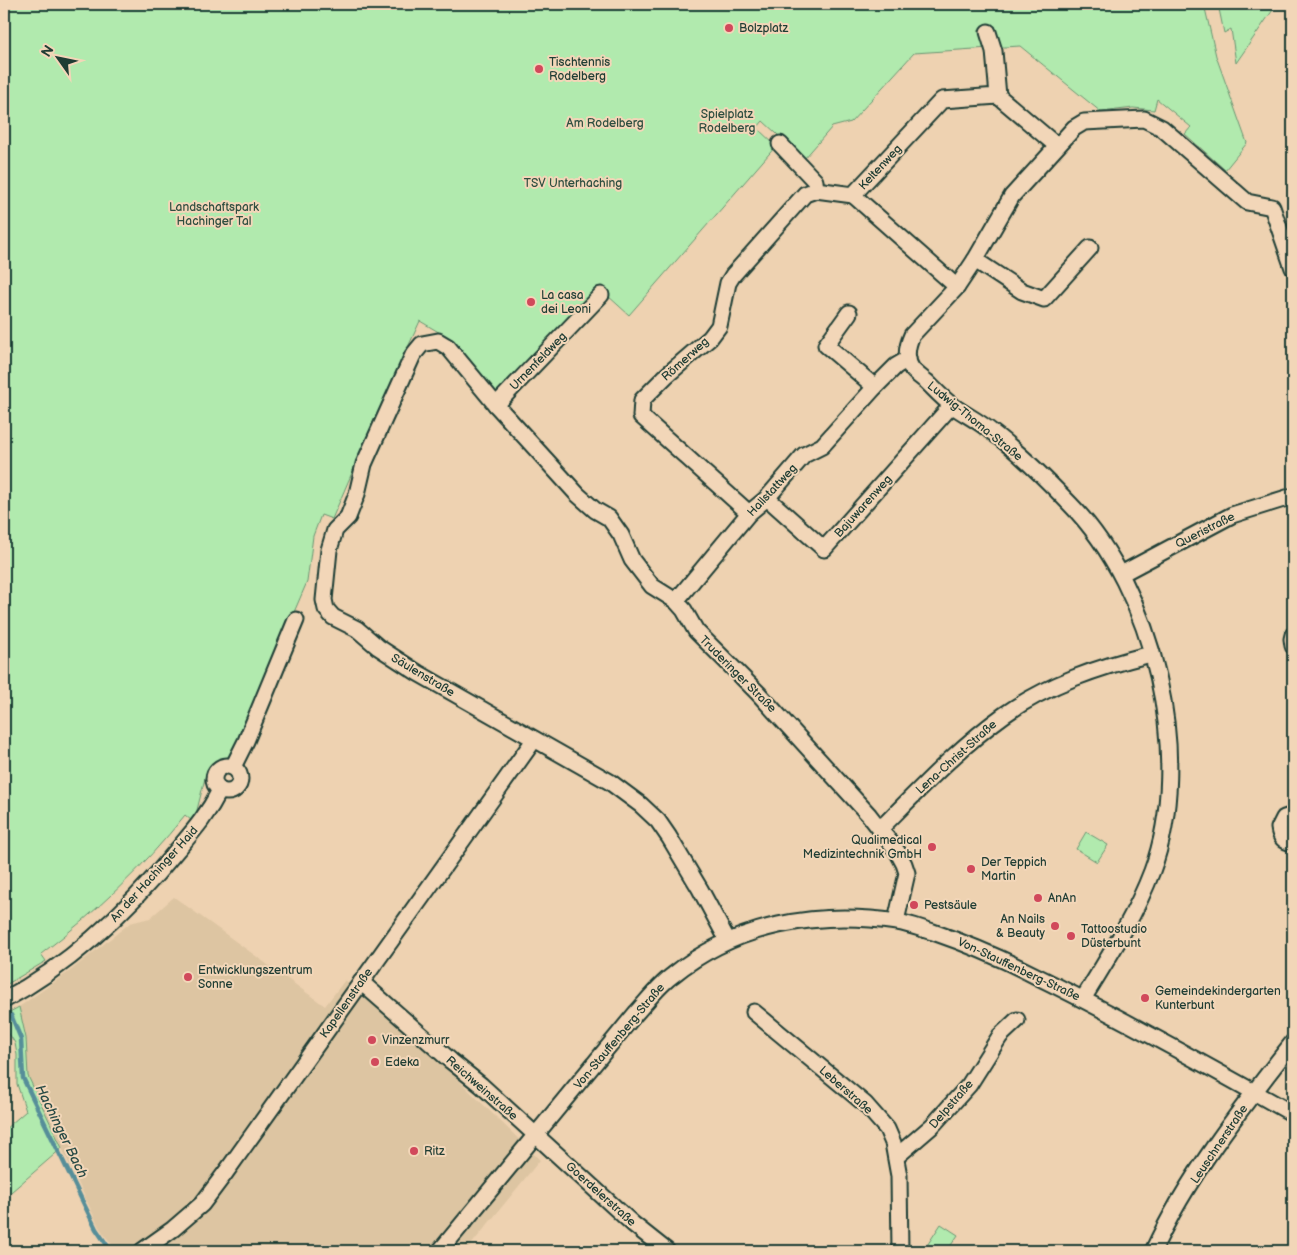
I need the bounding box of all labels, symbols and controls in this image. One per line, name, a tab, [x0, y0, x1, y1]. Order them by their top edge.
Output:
place label: Bolzplatz	[739, 21, 788, 36]
marker: Bolzplatz	[723, 22, 735, 34]
north arrow	[32, 32, 82, 82]
text: N	[38, 42, 58, 60]
place label: Tischtennis Rodelberg	[549, 55, 610, 84]
marker: Tischtennis Rodelberg	[533, 63, 545, 75]
park label: Spielplatz Rodelberg	[699, 107, 756, 136]
park label: Am Rodelberg	[566, 116, 644, 131]
street label: Keltenweg	[856, 142, 905, 193]
park label: TSV Unterhaching	[524, 176, 622, 191]
park label: Landschaftspark Hachinger Tal	[169, 200, 259, 229]
place label: La casa dei Leoni	[541, 288, 591, 317]
marker: La casa dei Leoni	[525, 296, 537, 308]
street label: Urnenfeldweg	[507, 329, 570, 394]
street label: Römerweg	[659, 334, 712, 385]
street label: Ludwig-Thoma-Straße	[924, 378, 1025, 464]
street label: Hallstattweg	[744, 461, 801, 520]
street label: Bajuwarenweg	[831, 472, 895, 541]
street label: Queristraße	[1173, 509, 1237, 552]
street label: Truderinger Straße	[696, 633, 779, 716]
street label: Säulenstraße	[388, 651, 457, 700]
street label: Lena-Christ-Straße	[913, 717, 1000, 798]
street label: An der Hachinger Haid	[107, 823, 201, 925]
place label: Qualimedical Medizintechnik GmbH	[803, 833, 922, 862]
marker: Qualimedical Medizintechnik GmbH	[926, 841, 938, 853]
place label: Der Teppich Martin	[981, 855, 1047, 884]
marker: Der Teppich Martin	[965, 863, 977, 875]
place label: AnAn	[1048, 891, 1076, 906]
marker: AnAn	[1032, 892, 1044, 904]
place label: Pestsäule	[924, 898, 977, 913]
marker: Pestsäule	[908, 899, 920, 911]
place label: An Nails & Beauty	[996, 912, 1046, 941]
marker: An Nails & Beauty	[1049, 920, 1061, 932]
place label: Tattoostudio Düsterbunt	[1081, 922, 1147, 951]
marker: Tattoostudio Düsterbunt	[1065, 930, 1077, 942]
street label: Von-Stauffenberg-Straße	[955, 934, 1082, 1004]
place label: Entwicklungszentrum Sonne	[198, 963, 313, 992]
street label: Kapellenstraße	[317, 965, 376, 1041]
marker: Entwicklungszentrum Sonne	[182, 971, 194, 983]
street label: Von-Stauffenberg-Straße	[571, 980, 668, 1092]
place label: Gemeindekindergarten Kunterbunt	[1155, 984, 1281, 1013]
marker: Gemeindekindergarten Kunterbunt	[1139, 992, 1151, 1004]
place label: Vinzenzmurr	[382, 1033, 450, 1048]
marker: Vinzenzmurr	[366, 1034, 378, 1046]
street label: Reichweinstraße	[443, 1053, 521, 1124]
place label: Edeka	[385, 1055, 420, 1070]
marker: Edeka	[369, 1056, 381, 1068]
street label: Leberstraße	[816, 1063, 876, 1118]
street label: Delpstraße	[926, 1077, 977, 1132]
water label: Hachinger Bach	[32, 1082, 92, 1181]
street label: Leuschnerstraße	[1188, 1102, 1251, 1187]
place label: Ritz	[424, 1144, 445, 1159]
marker: Ritz	[408, 1145, 420, 1157]
street label: Goerdelerstraße	[562, 1159, 639, 1230]

